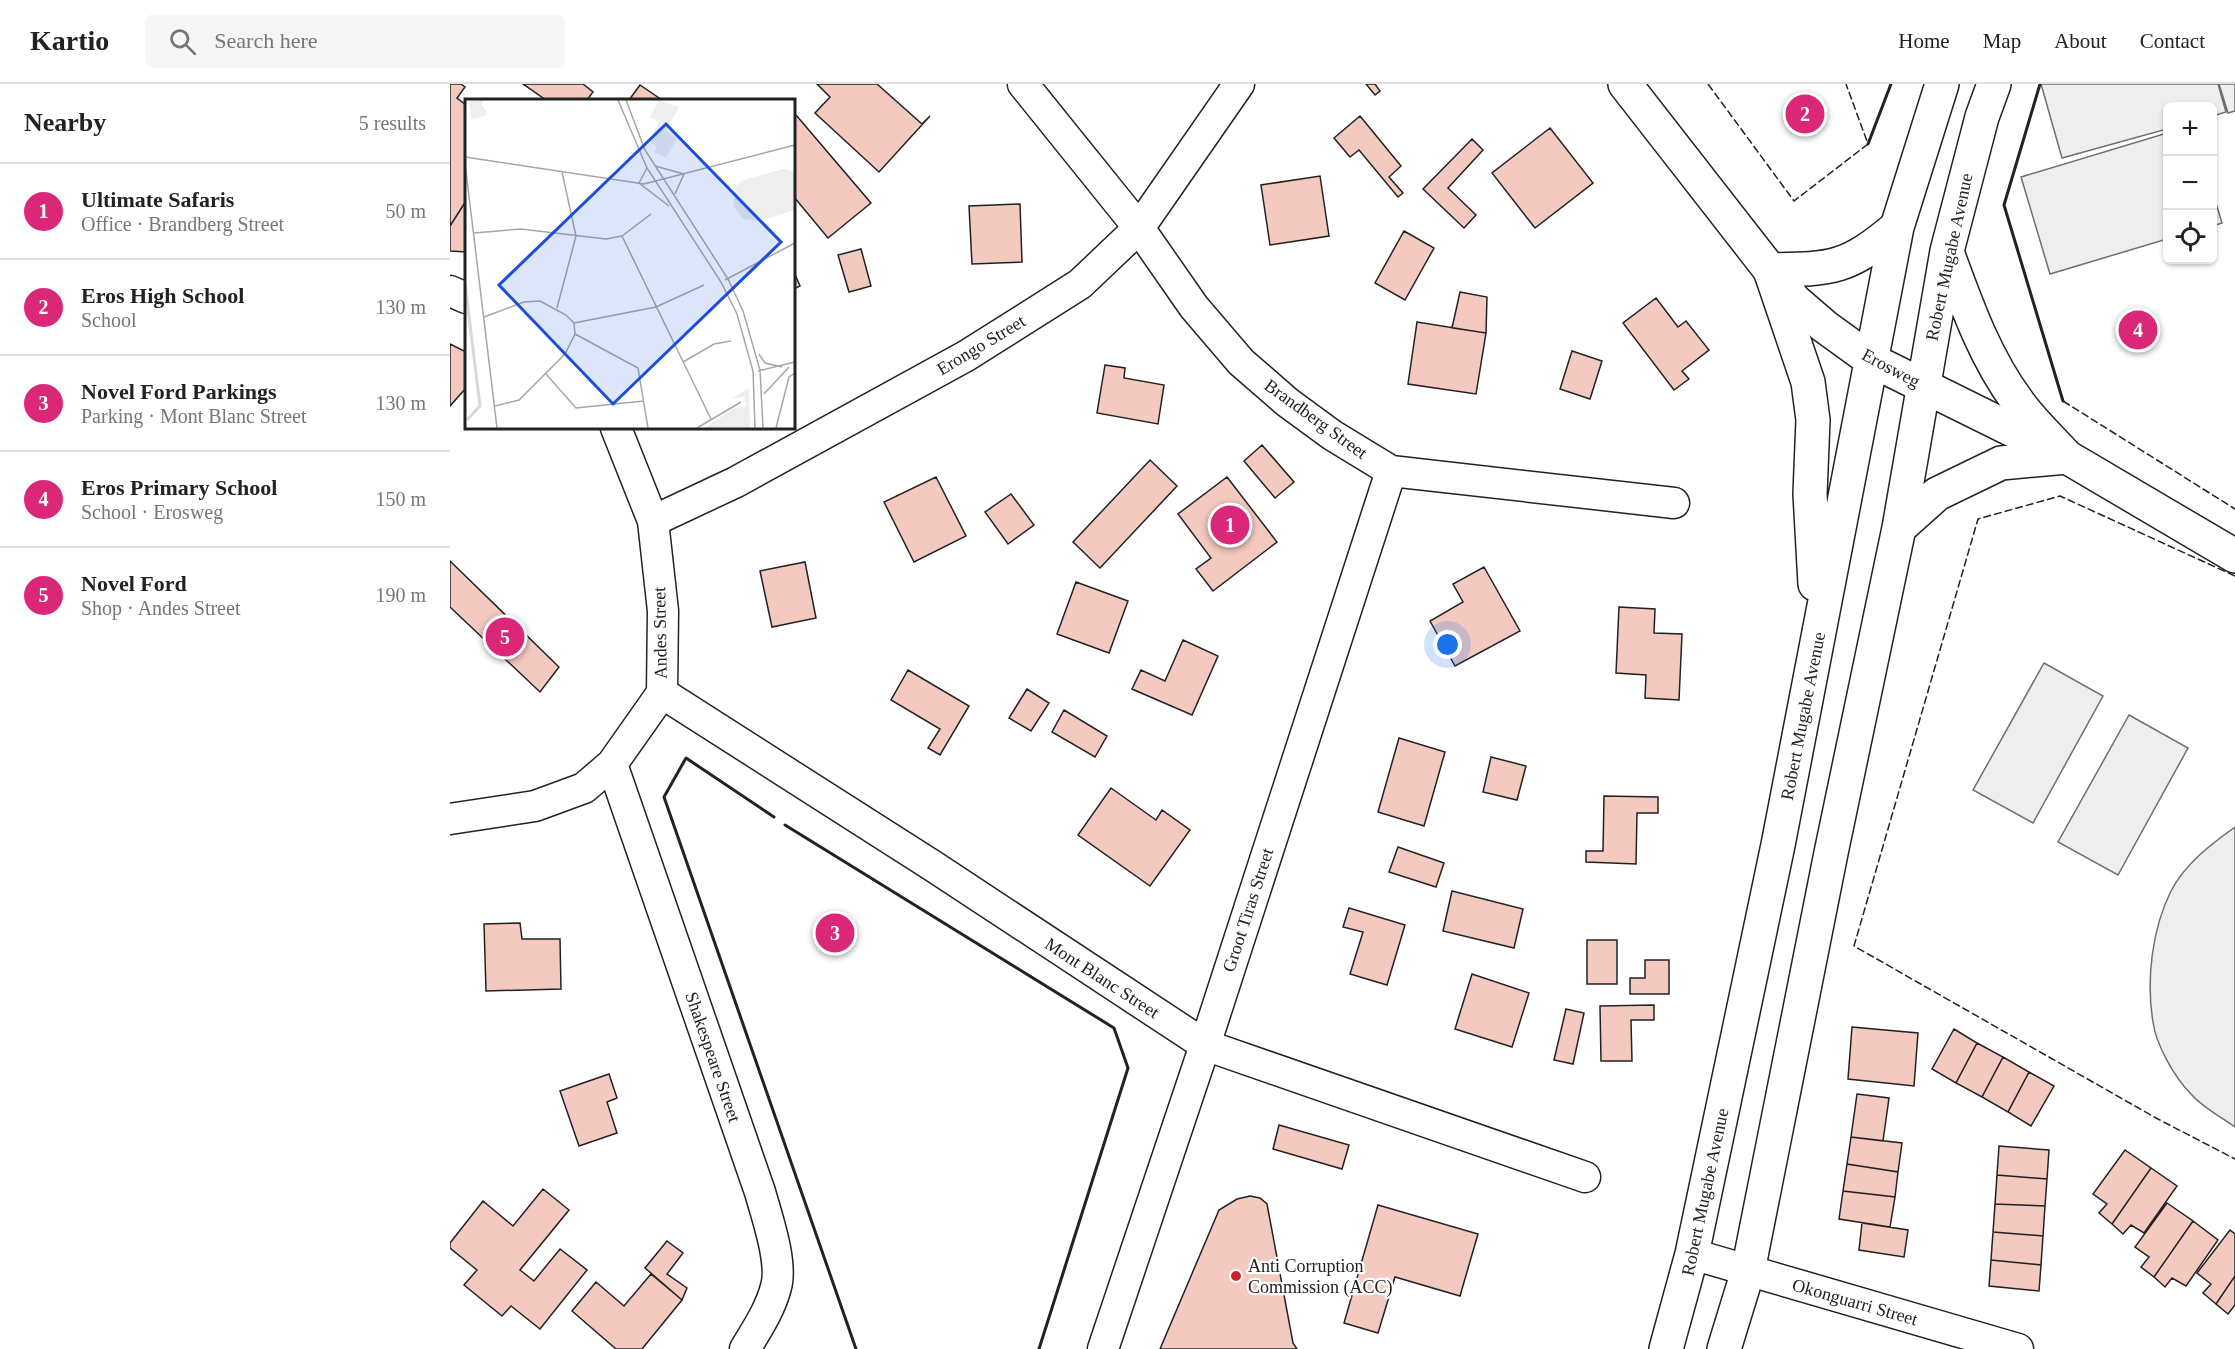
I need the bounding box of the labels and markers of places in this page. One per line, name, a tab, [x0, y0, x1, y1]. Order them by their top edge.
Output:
pin: 2	[1786, 92, 1824, 136]
pin: 4	[2118, 308, 2158, 352]
pin: 1	[1210, 502, 1250, 548]
pin: 5	[486, 614, 524, 660]
pin: 3	[816, 910, 854, 956]
place label: Anti Corruption Commission (ACC)	[1248, 1256, 1393, 1298]
marker: Anti Corruption Commission (ACC)	[1229, 1269, 1243, 1283]

